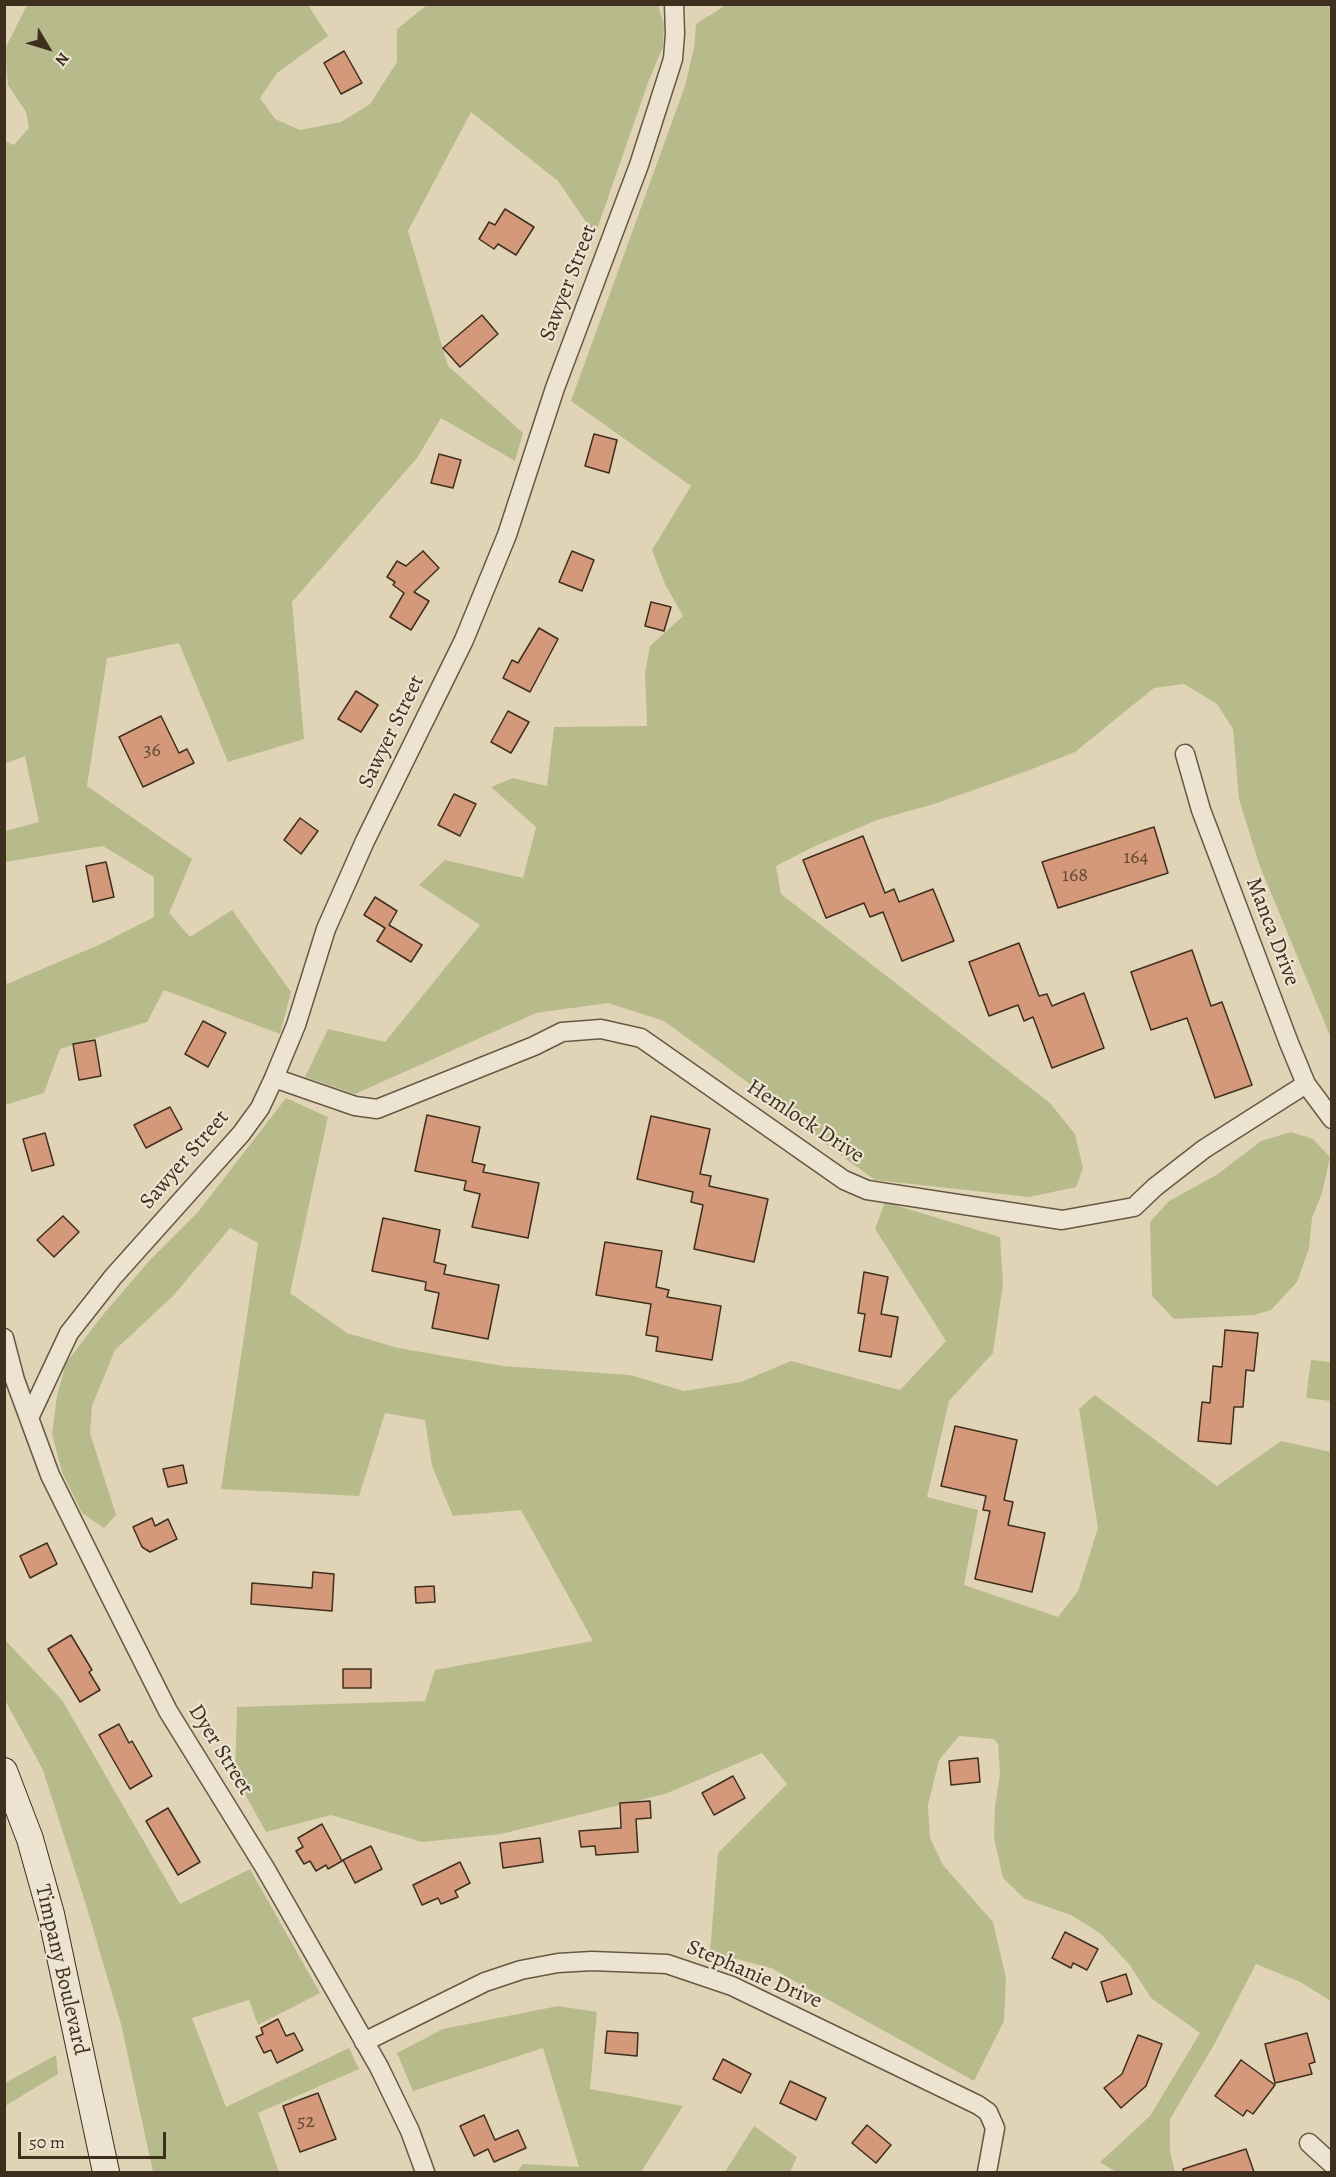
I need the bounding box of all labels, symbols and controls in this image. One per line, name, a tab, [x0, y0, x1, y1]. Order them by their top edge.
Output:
north arrow	[18, 18, 78, 78]
text: N	[50, 48, 74, 70]
street label: Sawyer Street	[535, 221, 603, 345]
street label: Sawyer Street	[353, 671, 431, 793]
house number: 36	[143, 739, 161, 763]
house number: 164	[1123, 846, 1149, 870]
house number: 168	[1062, 864, 1088, 888]
street label: Manca Drive	[1239, 874, 1305, 990]
street label: Hemlock Drive	[741, 1074, 869, 1170]
street label: Sawyer Street	[135, 1105, 235, 1215]
street label: Dyer Street	[182, 1700, 258, 1800]
street label: Timpany Boulevard	[29, 1882, 93, 2058]
street label: Stephanie Drive	[682, 1935, 826, 2015]
house number: 52	[297, 2110, 315, 2134]
scale bar	[21, 2120, 170, 2158]
text: 50 m	[29, 2130, 65, 2154]

